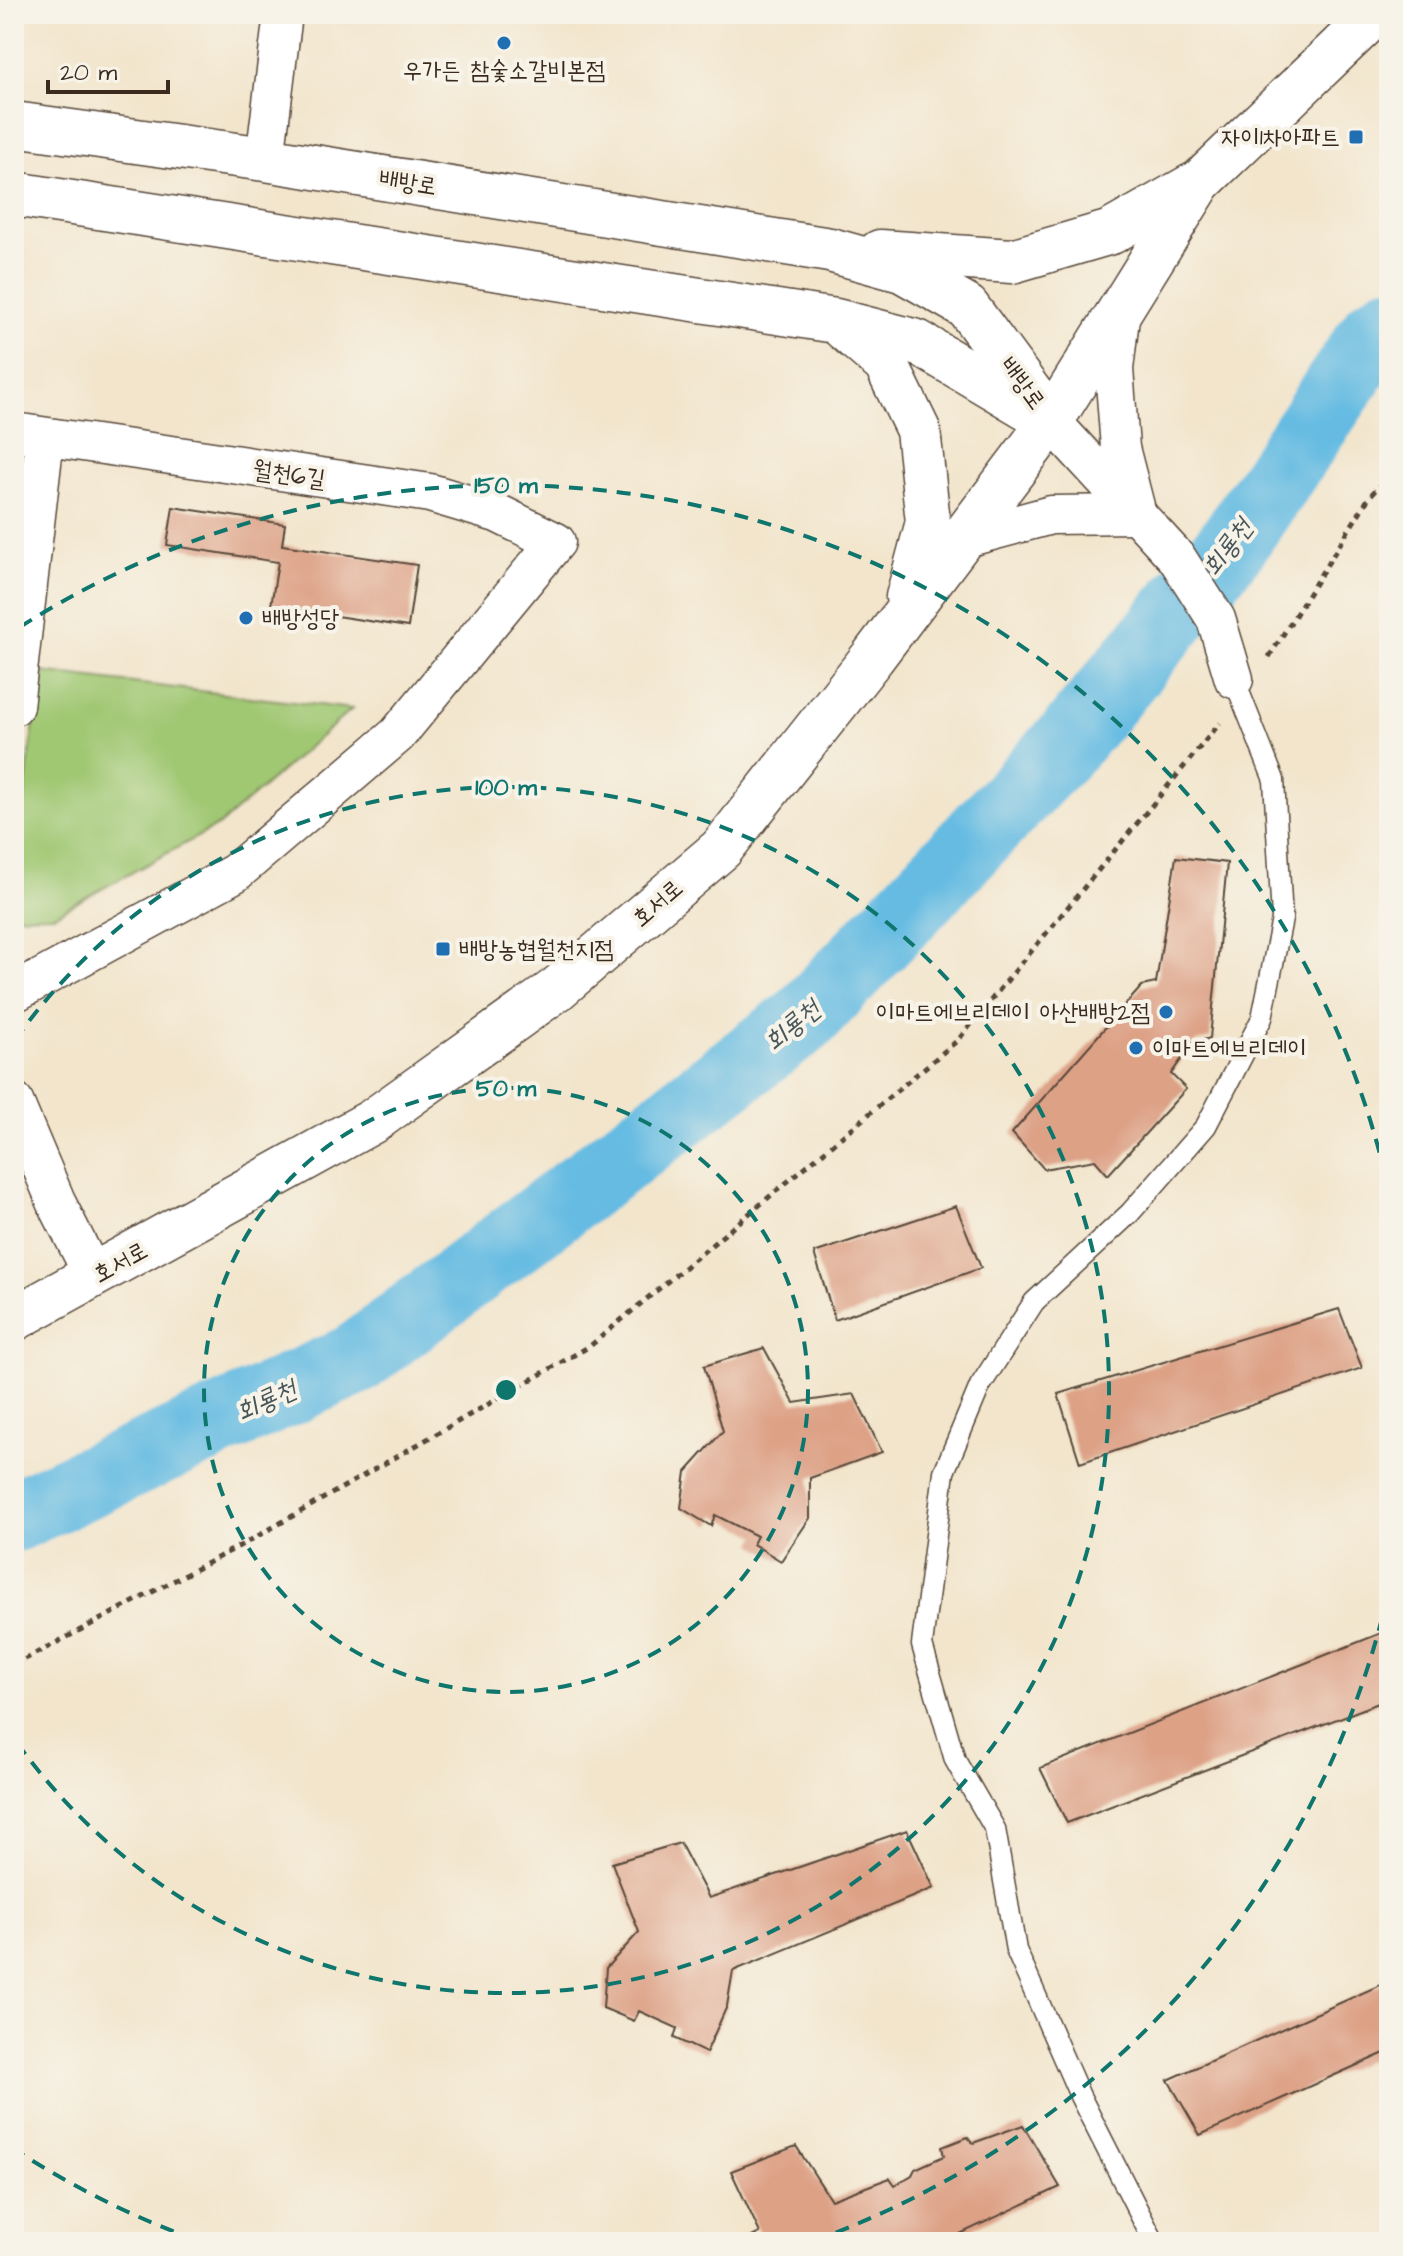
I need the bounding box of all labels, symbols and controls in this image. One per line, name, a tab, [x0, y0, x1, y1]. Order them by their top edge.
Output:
marker: 우가든 참숯소갈비본점	[495, 34, 513, 52]
scale bar	[48, 44, 168, 94]
place label: 우가든 참숯소갈비본점	[403, 54, 605, 88]
text: 20 m	[60, 56, 117, 90]
place label: 자이1차아파트	[1221, 121, 1340, 155]
marker: 자이1차아파트	[1347, 128, 1365, 146]
street label: 배방로	[377, 162, 439, 204]
street label: 배방로	[991, 350, 1053, 417]
street label: 월천6길	[250, 453, 327, 497]
text: 150 m	[474, 469, 538, 503]
water label: 회룡천	[1195, 509, 1263, 583]
place label: 배방성당	[262, 602, 339, 636]
marker: 배방성당	[237, 609, 255, 627]
text: 100 m	[475, 771, 537, 805]
street label: 호서로	[625, 872, 691, 936]
place label: 배방농협월천지점	[459, 933, 614, 967]
marker: 배방농협월천지점	[434, 940, 452, 958]
water label: 회룡천	[757, 990, 831, 1060]
place label: 이마트에브리데이 아산배방2점	[876, 996, 1150, 1030]
marker: 이마트에브리데이 아산배방2점	[1157, 1003, 1175, 1021]
place label: 이마트에브리데이	[1152, 1032, 1307, 1066]
marker: 이마트에브리데이	[1127, 1039, 1145, 1057]
text: 50 m	[476, 1072, 537, 1106]
street label: 호서로	[87, 1234, 154, 1292]
water label: 회룡천	[230, 1370, 305, 1430]
centre of rings	[492, 1376, 520, 1404]

